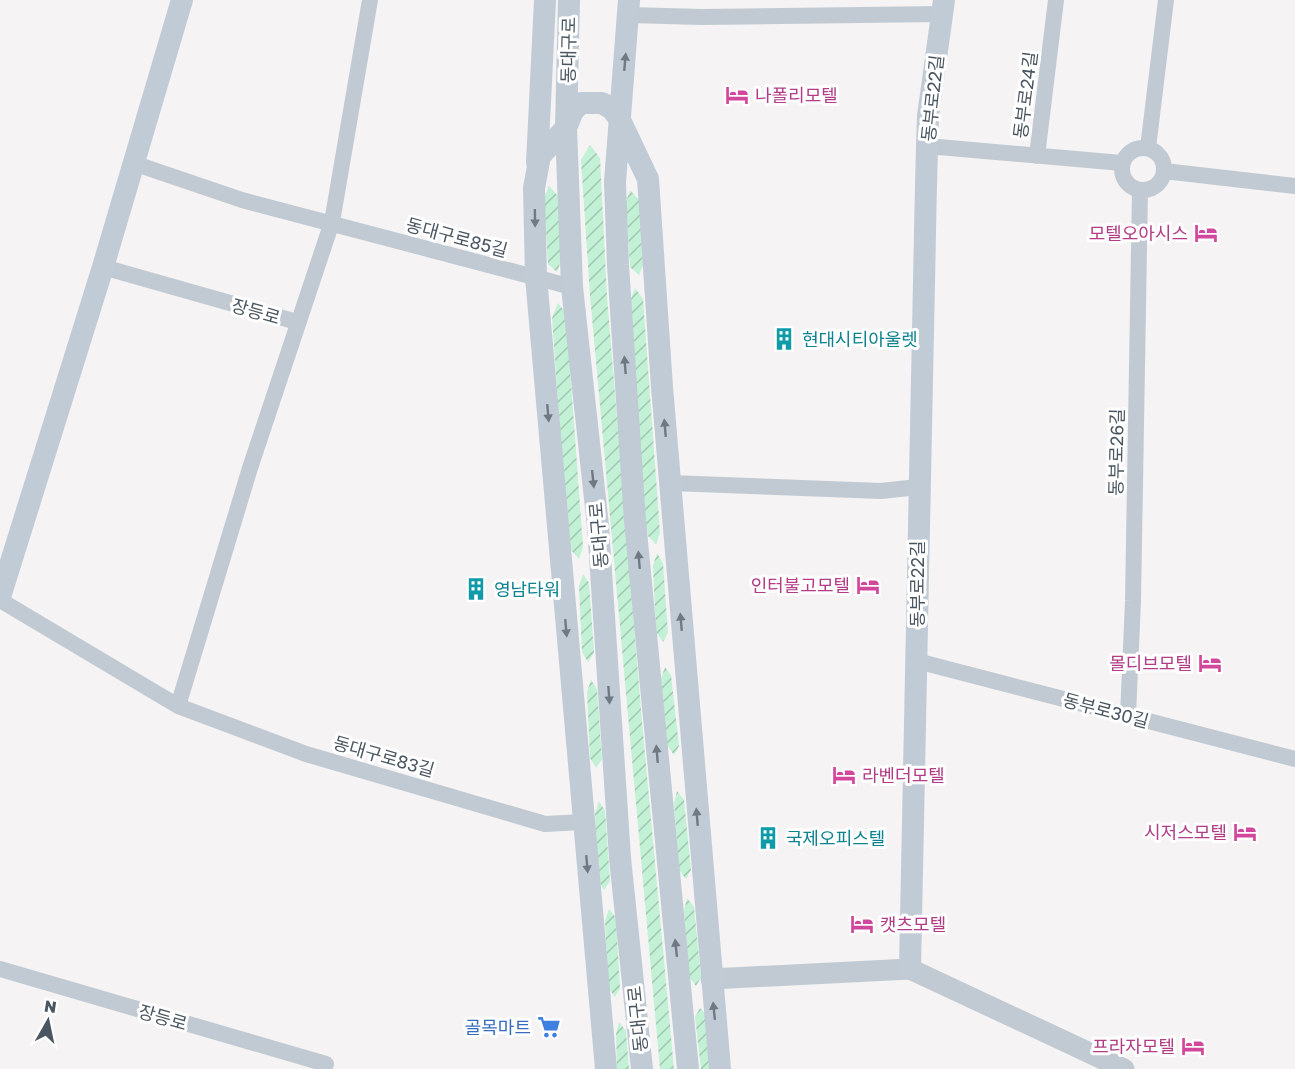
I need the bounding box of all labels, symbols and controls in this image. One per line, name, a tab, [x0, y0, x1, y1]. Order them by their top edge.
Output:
street label: 동대구로	[556, 17, 580, 83]
street label: 동부로24길	[1009, 50, 1041, 140]
one-way arrow	[620, 52, 630, 71]
street label: 동부로22길	[917, 54, 947, 142]
hotel icon: 나폴리모텔	[724, 82, 750, 108]
place label: 나폴리모텔	[755, 84, 838, 106]
one-way arrow	[530, 209, 539, 228]
street label: 동대구로85길	[404, 213, 510, 261]
hotel icon: 모텔오아시스	[1193, 220, 1219, 246]
place label: 모텔오아시스	[1089, 222, 1188, 244]
street label: 장등로	[229, 294, 283, 328]
building icon: 현대시티아울렛	[771, 326, 797, 352]
place label: 현대시티아울렛	[802, 328, 918, 350]
one-way arrow	[620, 356, 629, 375]
one-way arrow	[543, 403, 553, 422]
street label: 동부로26길	[1104, 408, 1128, 496]
one-way arrow	[660, 418, 670, 437]
one-way arrow	[588, 470, 598, 489]
street label: 동대구로	[584, 501, 612, 569]
street label: 동부로22길	[906, 540, 928, 628]
one-way arrow	[634, 550, 644, 569]
hotel icon: 인터불고모텔	[855, 572, 881, 598]
place label: 인터불고모텔	[751, 574, 850, 596]
building icon: 영남타워	[463, 576, 489, 602]
place label: 영남타워	[494, 578, 560, 600]
one-way arrow	[676, 613, 686, 632]
one-way arrow	[561, 618, 571, 637]
hotel icon: 몰디브모텔	[1197, 650, 1223, 676]
place label: 몰디브모텔	[1109, 652, 1192, 674]
one-way arrow	[604, 685, 614, 704]
street label: 동부로30길	[1061, 688, 1151, 732]
street label: 동대구로83길	[331, 731, 437, 781]
one-way arrow	[652, 744, 662, 763]
hotel icon: 라벤더모텔	[831, 762, 857, 788]
place label: 라벤더모텔	[862, 764, 945, 786]
one-way arrow	[692, 807, 702, 826]
hotel icon: 시저스모텔	[1232, 819, 1258, 845]
place label: 시저스모텔	[1144, 821, 1227, 843]
building icon: 국제오피스텔	[755, 825, 781, 851]
place label: 국제오피스텔	[786, 827, 885, 849]
one-way arrow	[582, 855, 592, 874]
hotel icon: 캣츠모텔	[849, 911, 875, 937]
place label: 캣츠모텔	[880, 913, 946, 935]
one-way arrow	[671, 939, 681, 958]
street label: 동대구로	[623, 985, 651, 1053]
north arrow	[18, 991, 78, 1051]
text: N	[43, 995, 58, 1017]
street label: 장등로	[136, 1000, 190, 1034]
one-way arrow	[709, 1001, 719, 1020]
supermarket icon: 골목마트	[536, 1014, 562, 1040]
place label: 골목마트	[465, 1016, 531, 1038]
hotel icon: 프라자모텔	[1180, 1033, 1206, 1059]
place label: 프라자모텔	[1092, 1035, 1175, 1057]

